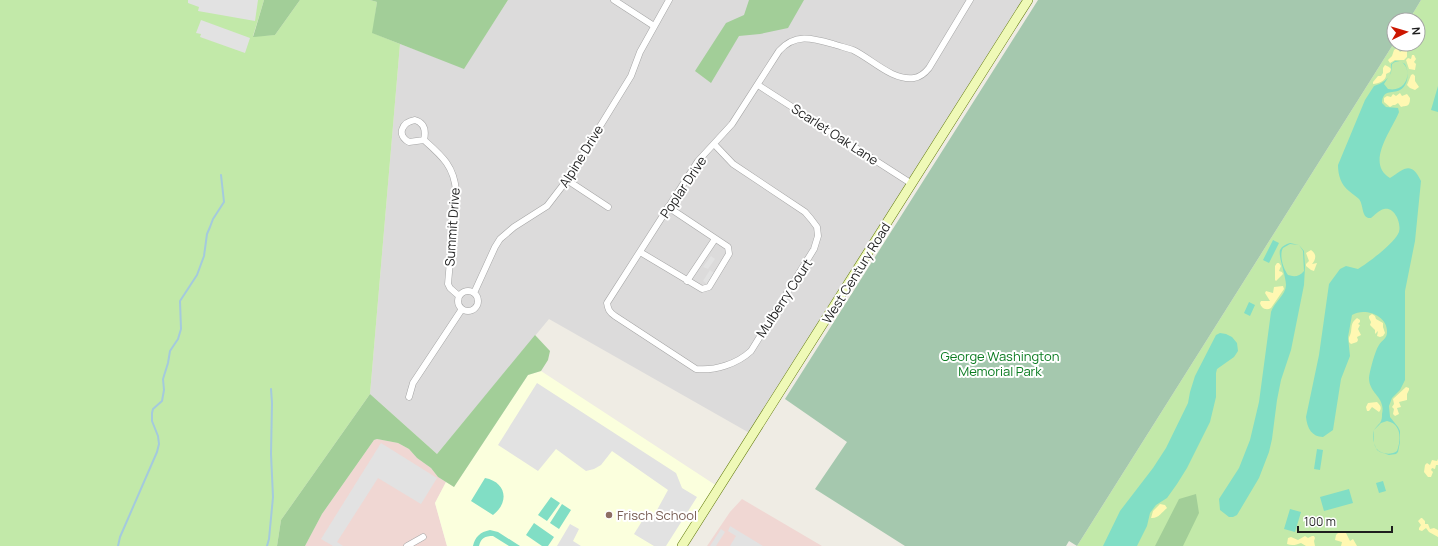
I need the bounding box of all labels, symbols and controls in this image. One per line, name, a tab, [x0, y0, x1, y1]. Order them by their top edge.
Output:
north arrow	[1386, 12, 1426, 52]
text: N	[1409, 26, 1424, 36]
street label: Scarlet Oak Lane	[788, 99, 882, 169]
street label: Alpine Drive	[555, 121, 607, 191]
street label: Poplar Drive	[656, 152, 711, 222]
street label: Summit Drive	[440, 187, 464, 267]
street label: West Century Road	[818, 219, 894, 327]
street label: Mulberry Court	[752, 255, 816, 341]
park label: George Washington Memorial Park	[941, 347, 1059, 380]
place label: Frisch School	[617, 506, 697, 524]
scale bar	[1298, 508, 1392, 534]
marker: Frisch School	[604, 510, 614, 520]
text: 100 m	[1304, 513, 1336, 530]

